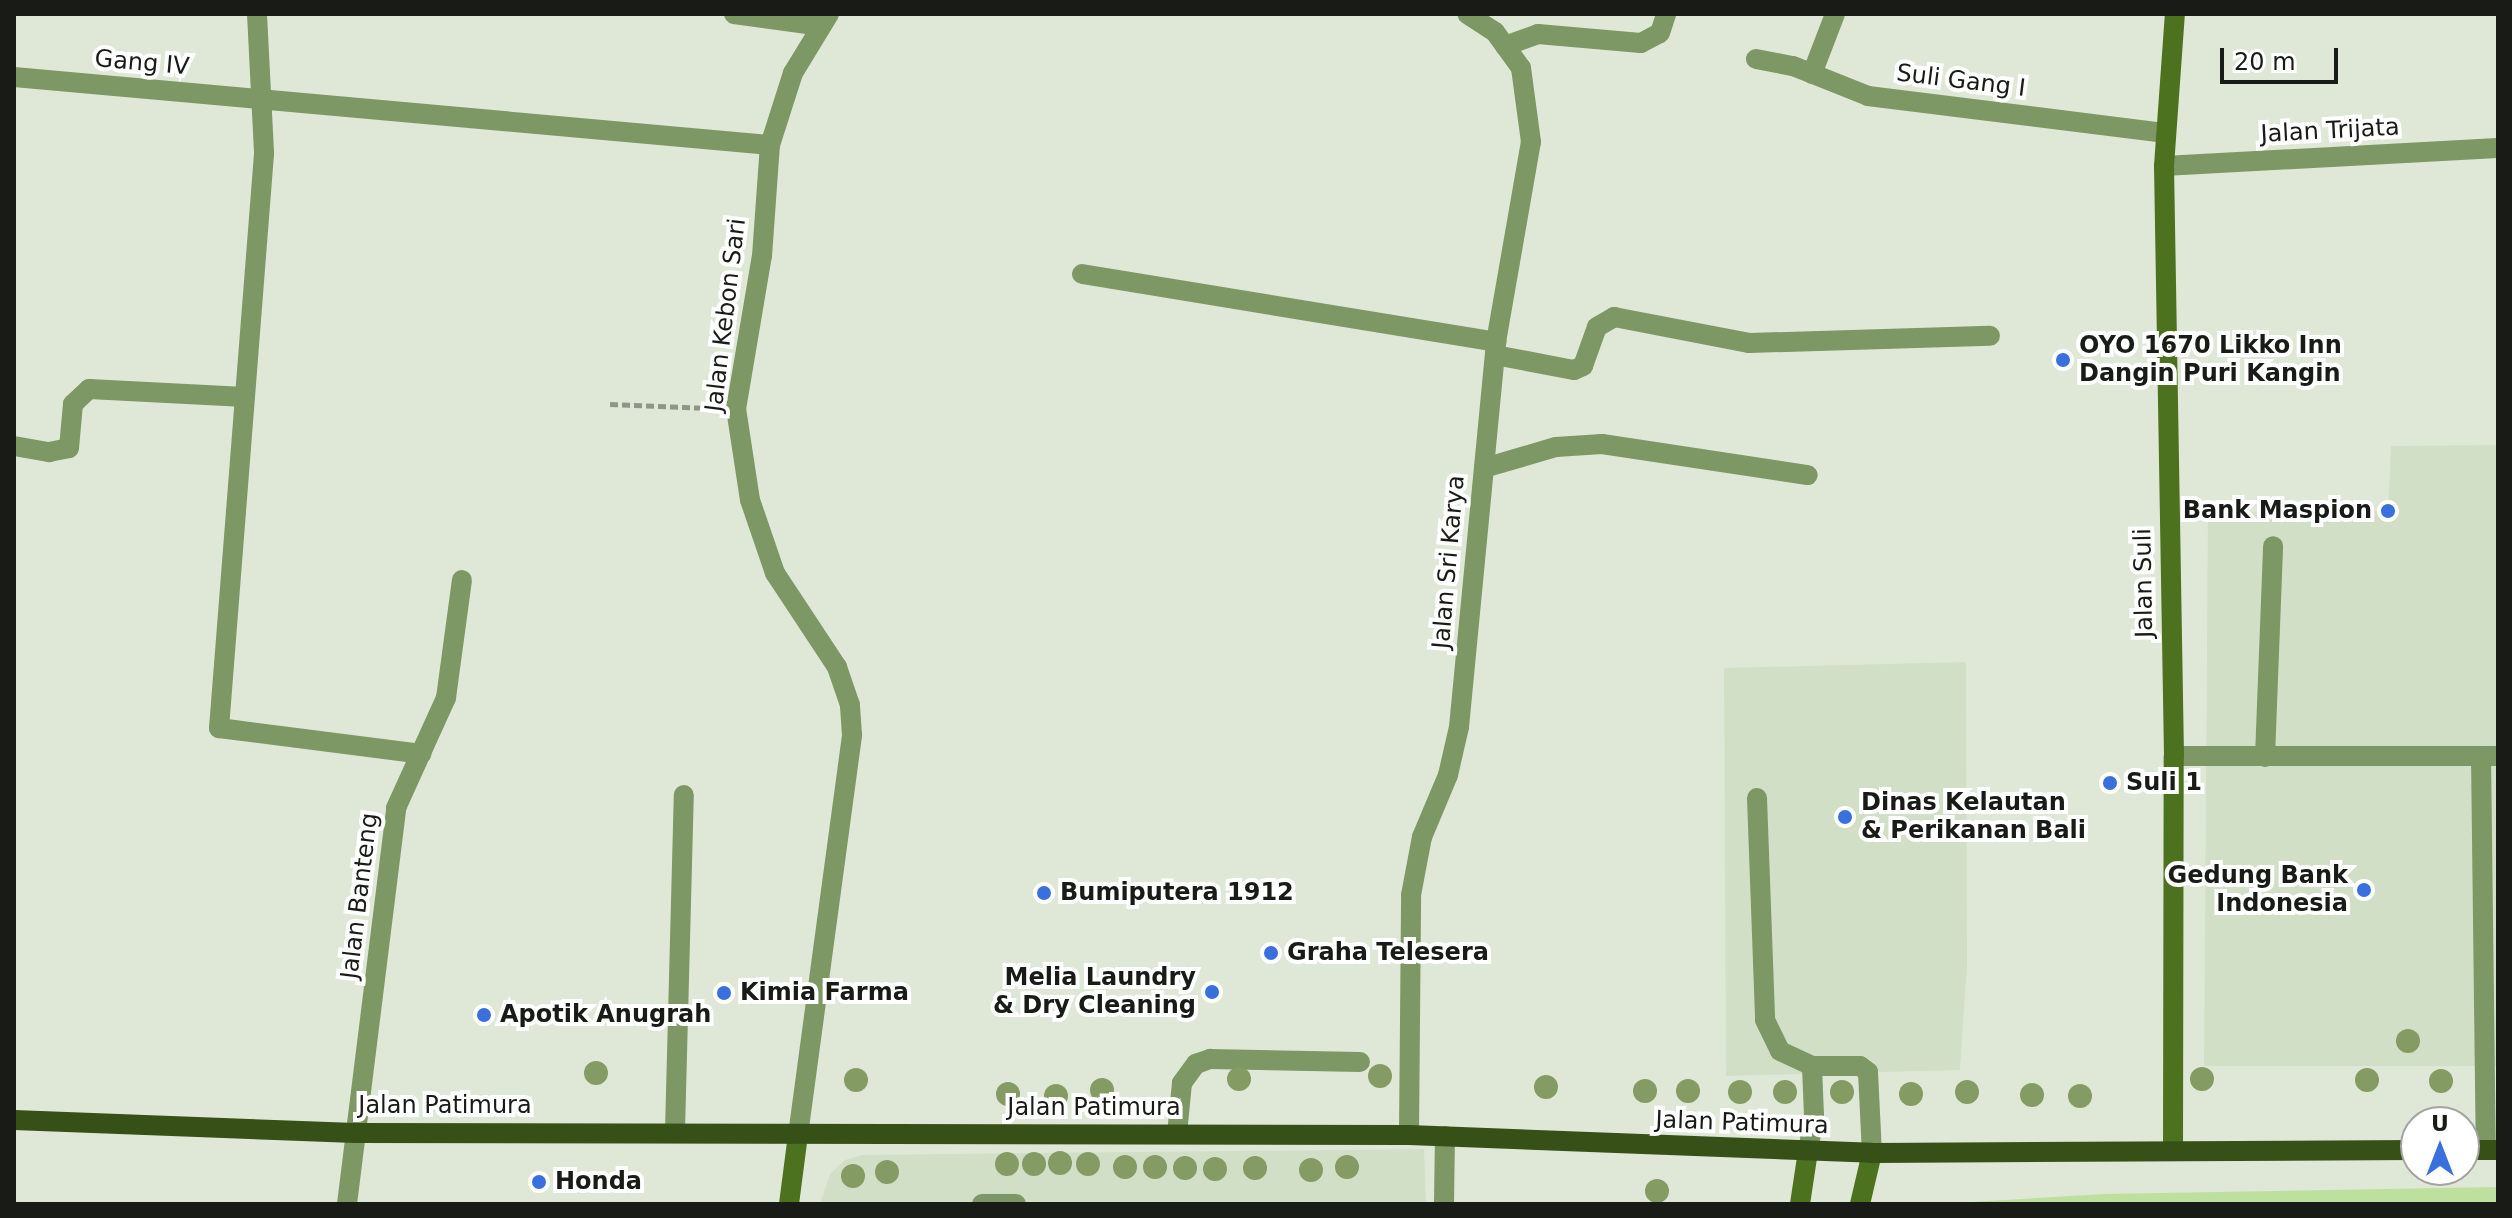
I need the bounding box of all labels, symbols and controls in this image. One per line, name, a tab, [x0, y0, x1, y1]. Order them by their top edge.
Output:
scale bar	[2224, 32, 2342, 82]
street label: Gang IV	[93, 45, 191, 81]
text: 20 m	[2234, 48, 2296, 76]
street label: Suli Gang I	[1895, 59, 2027, 103]
street label: Jalan Trijata	[2260, 113, 2400, 149]
street label: Jalan Kebon Sari	[700, 217, 752, 413]
place label: OYO 1670 Likko Inn Dangin Puri Kangin	[2079, 332, 2342, 388]
marker: OYO 1670 Likko Inn Dangin Puri Kangin	[2054, 351, 2072, 369]
street label: Jalan Sri Karya	[1427, 474, 1471, 650]
place label: Bank Maspion	[2183, 497, 2372, 525]
marker: Bank Maspion	[2379, 502, 2397, 520]
street label: Jalan Suli	[2129, 528, 2159, 638]
place label: Suli 1	[2126, 769, 2202, 797]
marker: Suli 1	[2101, 774, 2119, 792]
place label: Dinas Kelautan & Perikanan Bali	[1861, 789, 2086, 845]
marker: Dinas Kelautan & Perikanan Bali	[1836, 808, 1854, 826]
street label: Jalan Banteng	[336, 811, 384, 981]
place label: Gedung Bank Indonesia	[2168, 862, 2348, 918]
place label: Bumiputera 1912	[1060, 879, 1294, 907]
marker: Gedung Bank Indonesia	[2355, 881, 2373, 899]
marker: Bumiputera 1912	[1035, 884, 1053, 902]
place label: Graha Telesera	[1287, 939, 1489, 967]
marker: Graha Telesera	[1262, 944, 1280, 962]
place label: Melia Laundry & Dry Cleaning	[993, 964, 1196, 1020]
place label: Kimia Farma	[740, 979, 909, 1007]
marker: Melia Laundry & Dry Cleaning	[1203, 983, 1221, 1001]
marker: Kimia Farma	[715, 984, 733, 1002]
place label: Apotik Anugrah	[500, 1001, 711, 1029]
marker: Apotik Anugrah	[475, 1006, 493, 1024]
street label: Jalan Patimura	[358, 1092, 532, 1120]
street label: Jalan Patimura	[1007, 1094, 1181, 1122]
street label: Jalan Patimura	[1655, 1106, 1829, 1140]
north arrow	[2400, 1106, 2480, 1186]
text: U	[2431, 1111, 2449, 1136]
place label: Honda	[555, 1168, 642, 1196]
marker: Honda	[530, 1173, 548, 1191]

